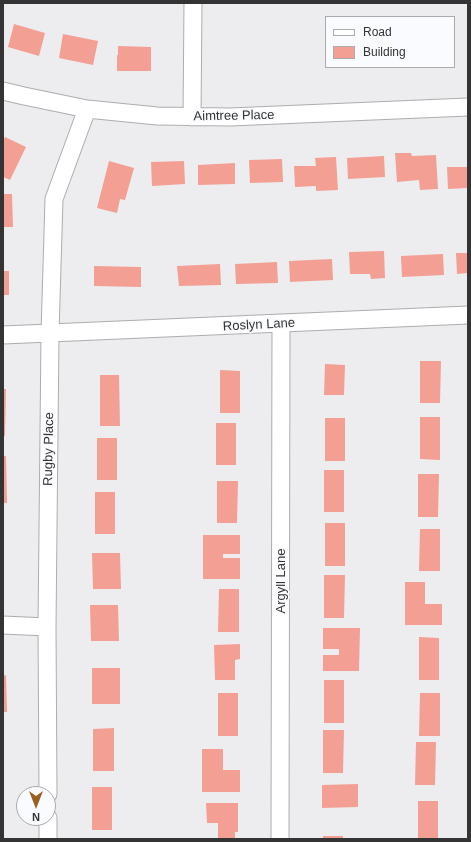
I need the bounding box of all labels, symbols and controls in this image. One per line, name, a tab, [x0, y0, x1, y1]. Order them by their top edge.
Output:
legend	[325, 16, 455, 68]
text: Road	[363, 25, 392, 39]
text: Building	[363, 45, 406, 59]
street label: Aimtree Place	[193, 107, 275, 125]
street label: Roslyn Lane	[223, 315, 295, 335]
street label: Rugby Place	[41, 412, 57, 486]
street label: Argyll Lane	[273, 548, 289, 614]
north arrow	[16, 786, 56, 826]
text: N	[32, 811, 40, 823]

